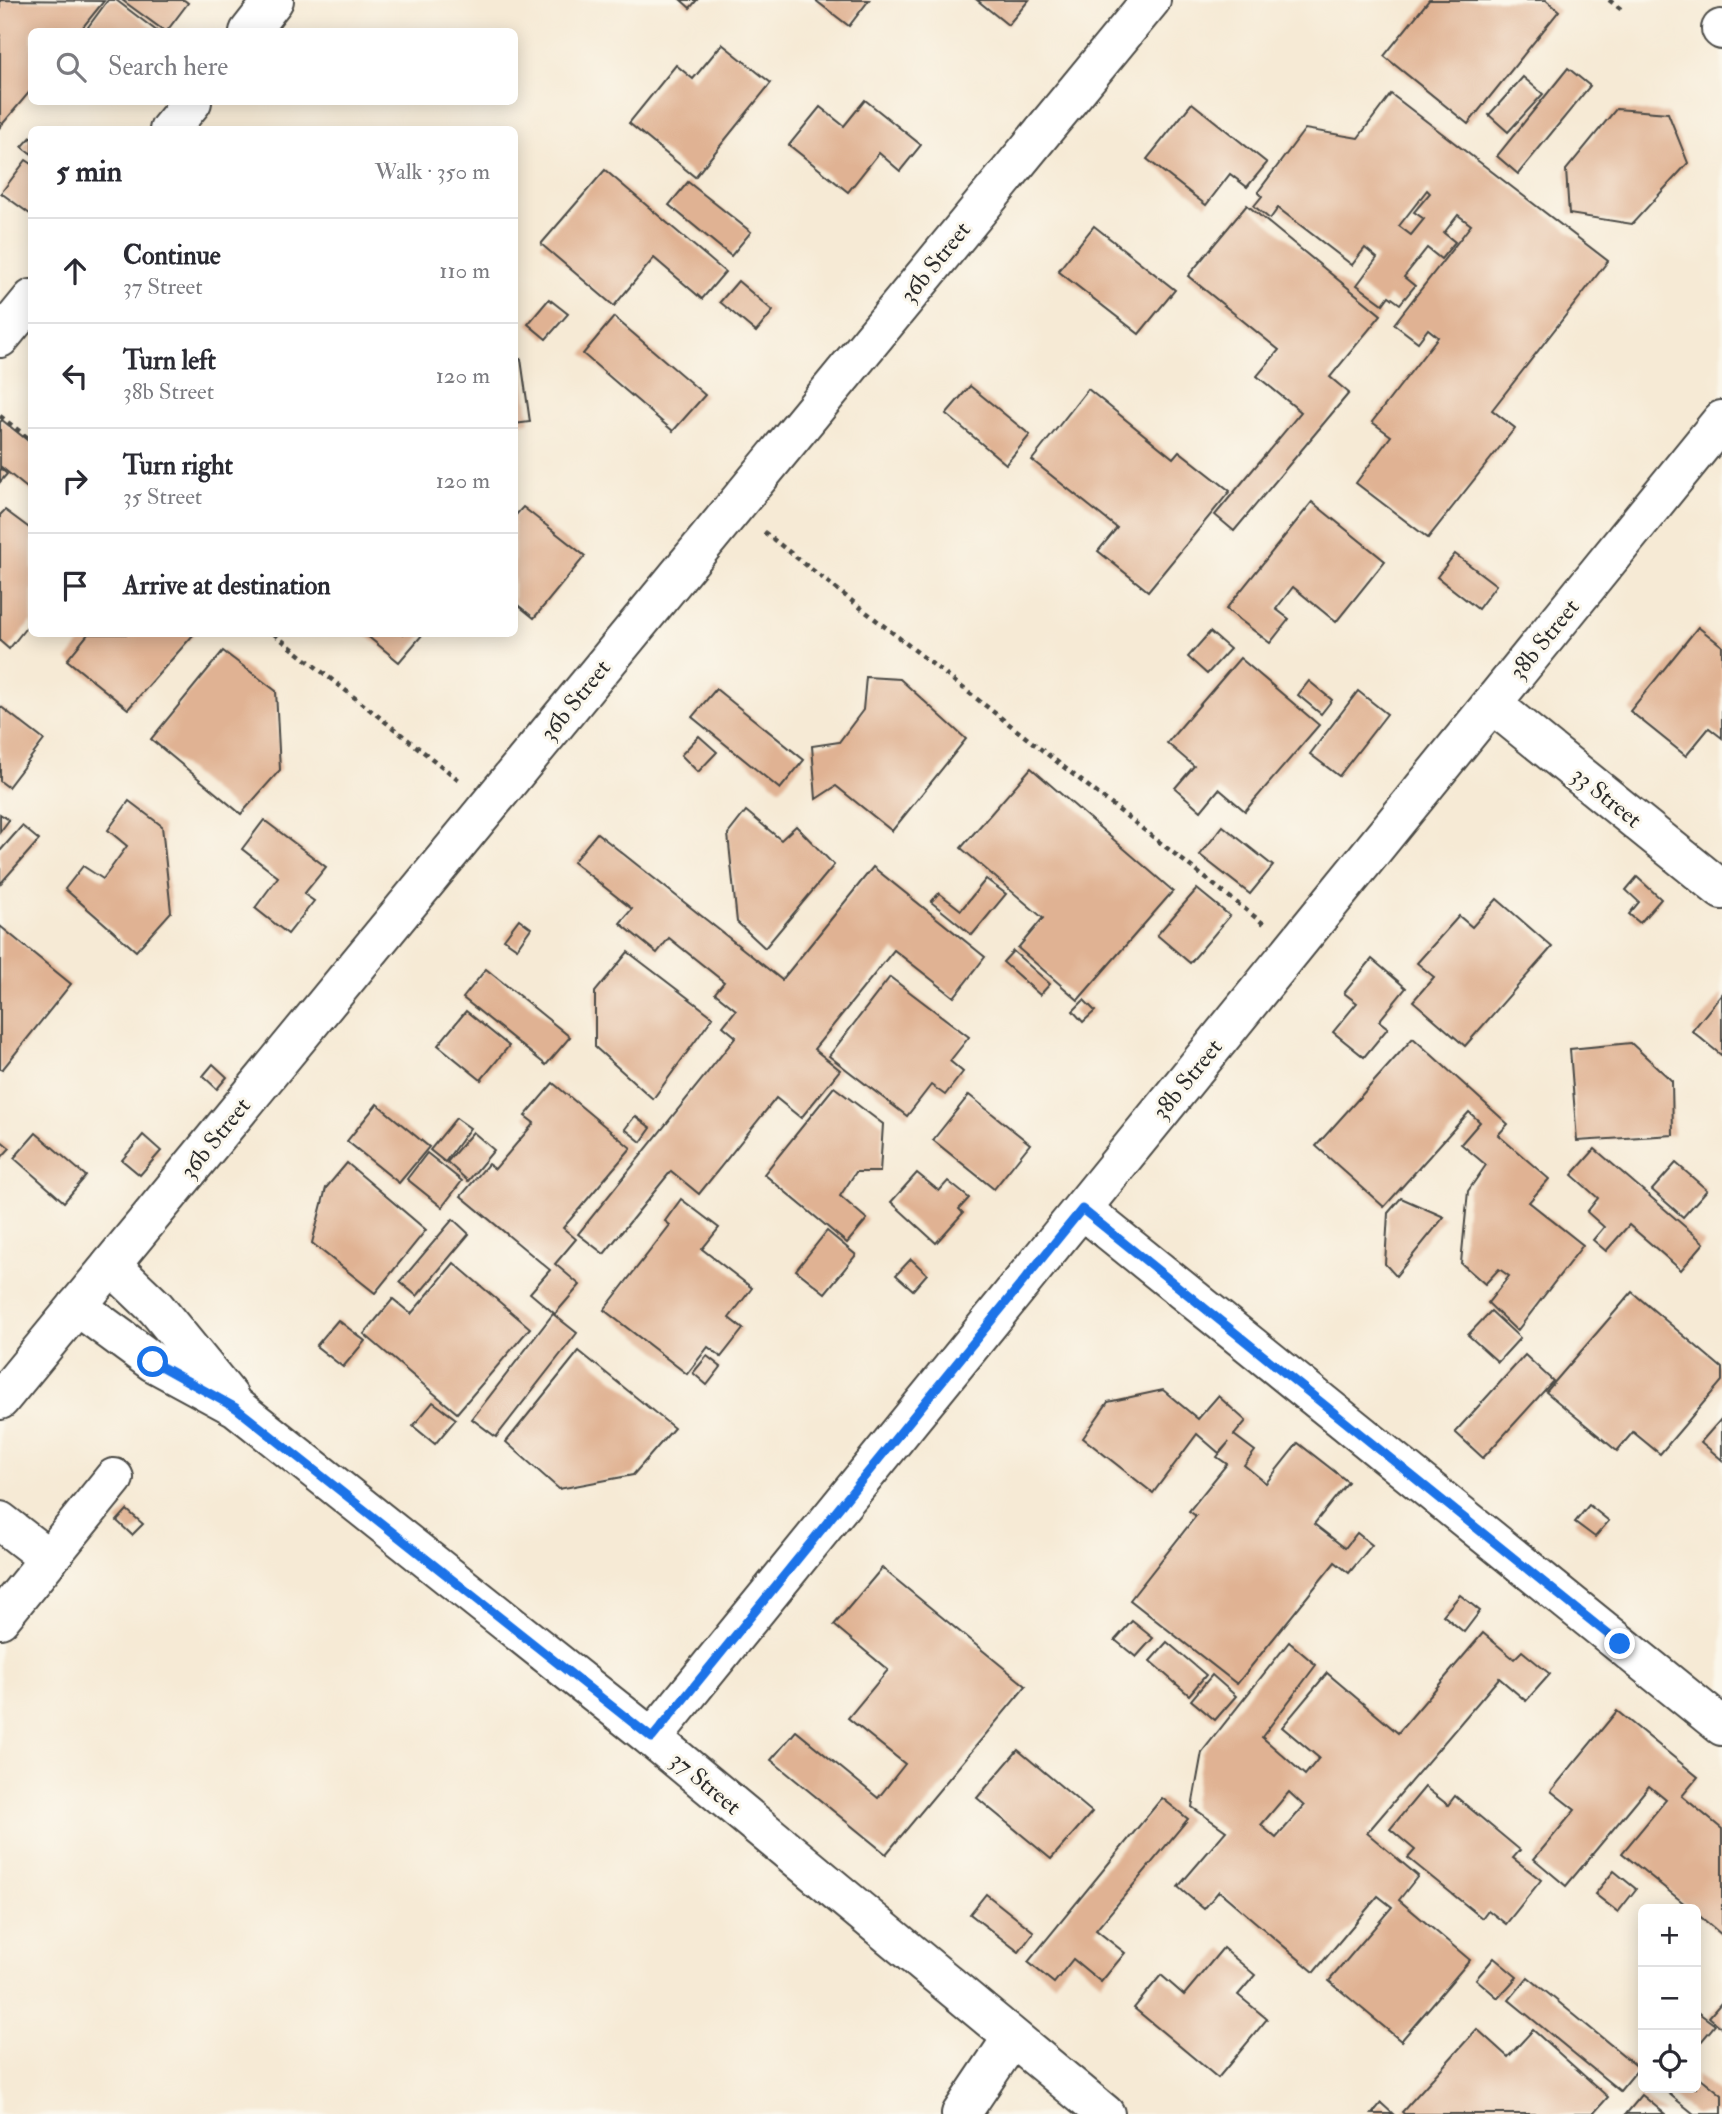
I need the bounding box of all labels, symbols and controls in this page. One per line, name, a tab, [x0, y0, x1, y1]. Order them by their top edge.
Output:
search box	[28, 28, 518, 105]
icon: search	[52, 48, 90, 86]
text: Search here	[108, 51, 228, 83]
text: 5 min	[56, 153, 122, 190]
text: Walk · 350 m	[375, 157, 490, 186]
street label: 36b Street	[893, 215, 978, 309]
text: Continue	[123, 240, 221, 272]
icon: ahead	[56, 252, 94, 290]
text: 110 m	[439, 256, 490, 285]
text: 37 Street	[123, 272, 203, 301]
text: Turn left	[123, 345, 216, 377]
icon: left	[56, 357, 94, 395]
text: 120 m	[436, 361, 490, 390]
text: 38b Street	[123, 377, 214, 406]
text: Turn right	[123, 450, 233, 482]
icon: right	[56, 462, 94, 500]
text: 120 m	[436, 466, 490, 495]
text: 35 Street	[123, 482, 202, 511]
icon: arrive	[56, 567, 94, 605]
text: Arrive at destination	[123, 570, 331, 602]
street label: 38b Street	[1502, 592, 1587, 686]
street label: 36b Street	[533, 653, 618, 747]
street label: 33 Street	[1565, 760, 1648, 835]
street label: 38b Street	[1145, 1032, 1230, 1126]
street label: 36b Street	[173, 1091, 258, 1185]
route start	[137, 1346, 168, 1377]
route end	[1604, 1628, 1635, 1659]
street label: 37 Street	[664, 1745, 748, 1822]
map controls	[1638, 1904, 1701, 2093]
button: +	[1638, 1904, 1701, 1967]
button: −	[1638, 1967, 1701, 2030]
button: locate	[1638, 2030, 1701, 2093]

